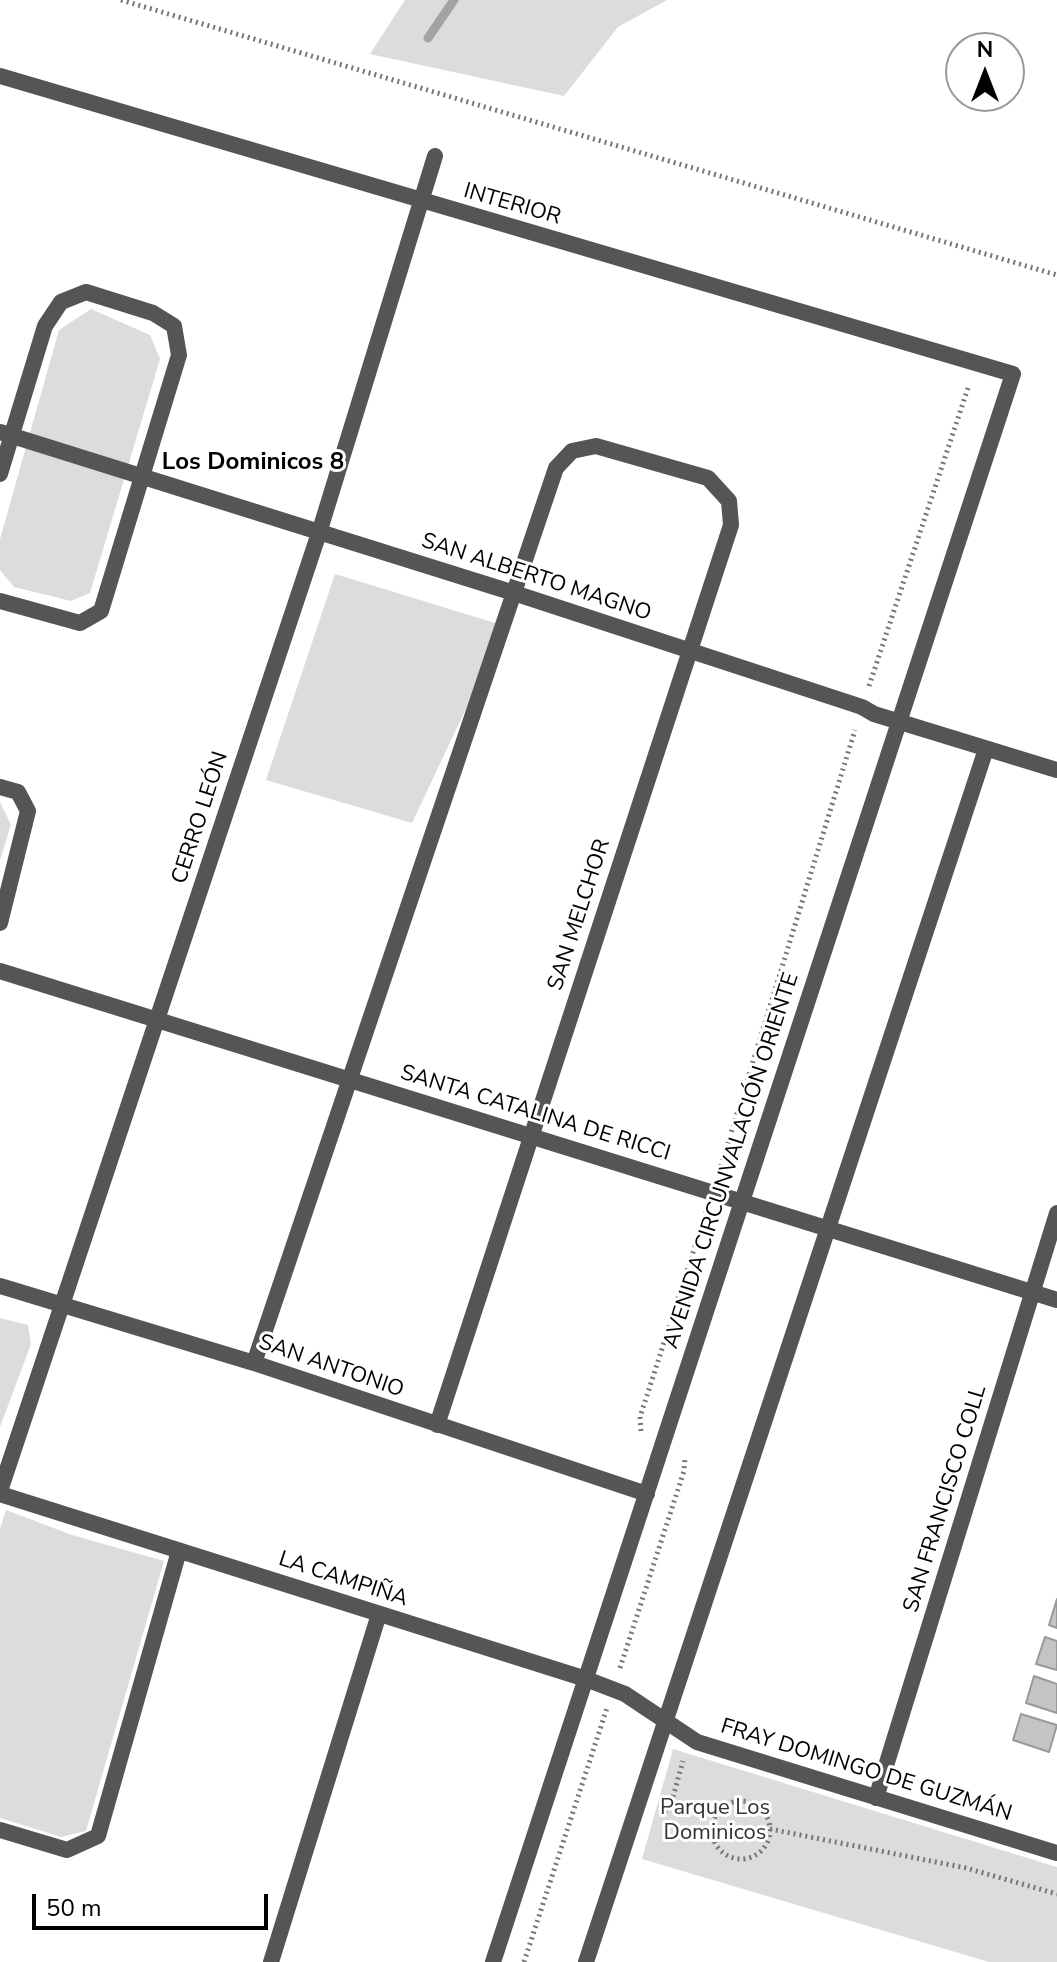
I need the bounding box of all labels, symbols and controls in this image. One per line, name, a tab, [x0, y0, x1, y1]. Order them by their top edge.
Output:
north arrow	[945, 32, 1025, 112]
text: N	[977, 35, 993, 65]
street label: INTERIOR	[460, 179, 564, 231]
district label: Los Dominicos 8	[162, 449, 344, 477]
street label: SAN ALBERTO MAGNO	[418, 528, 654, 628]
street label: CERRO LEÓN	[167, 749, 235, 887]
street label: SAN MELCHOR	[543, 836, 617, 994]
street label: AVENIDA CIRCUNVALACIÓN ORIENTE	[659, 970, 805, 1352]
street label: SANTA CATALINA DE RICCI	[397, 1060, 673, 1168]
street label: SAN ANTONIO	[255, 1330, 407, 1404]
street label: SAN FRANCISCO COLL	[899, 1382, 993, 1616]
street label: LA CAMPIÑA	[275, 1547, 411, 1613]
street label: FRAY DOMINGO DE GUZMÁN	[717, 1714, 1015, 1828]
park label: Parque Los Dominicos	[660, 1796, 770, 1848]
scale bar	[36, 1878, 272, 1928]
text: 50 m	[46, 1892, 102, 1924]

